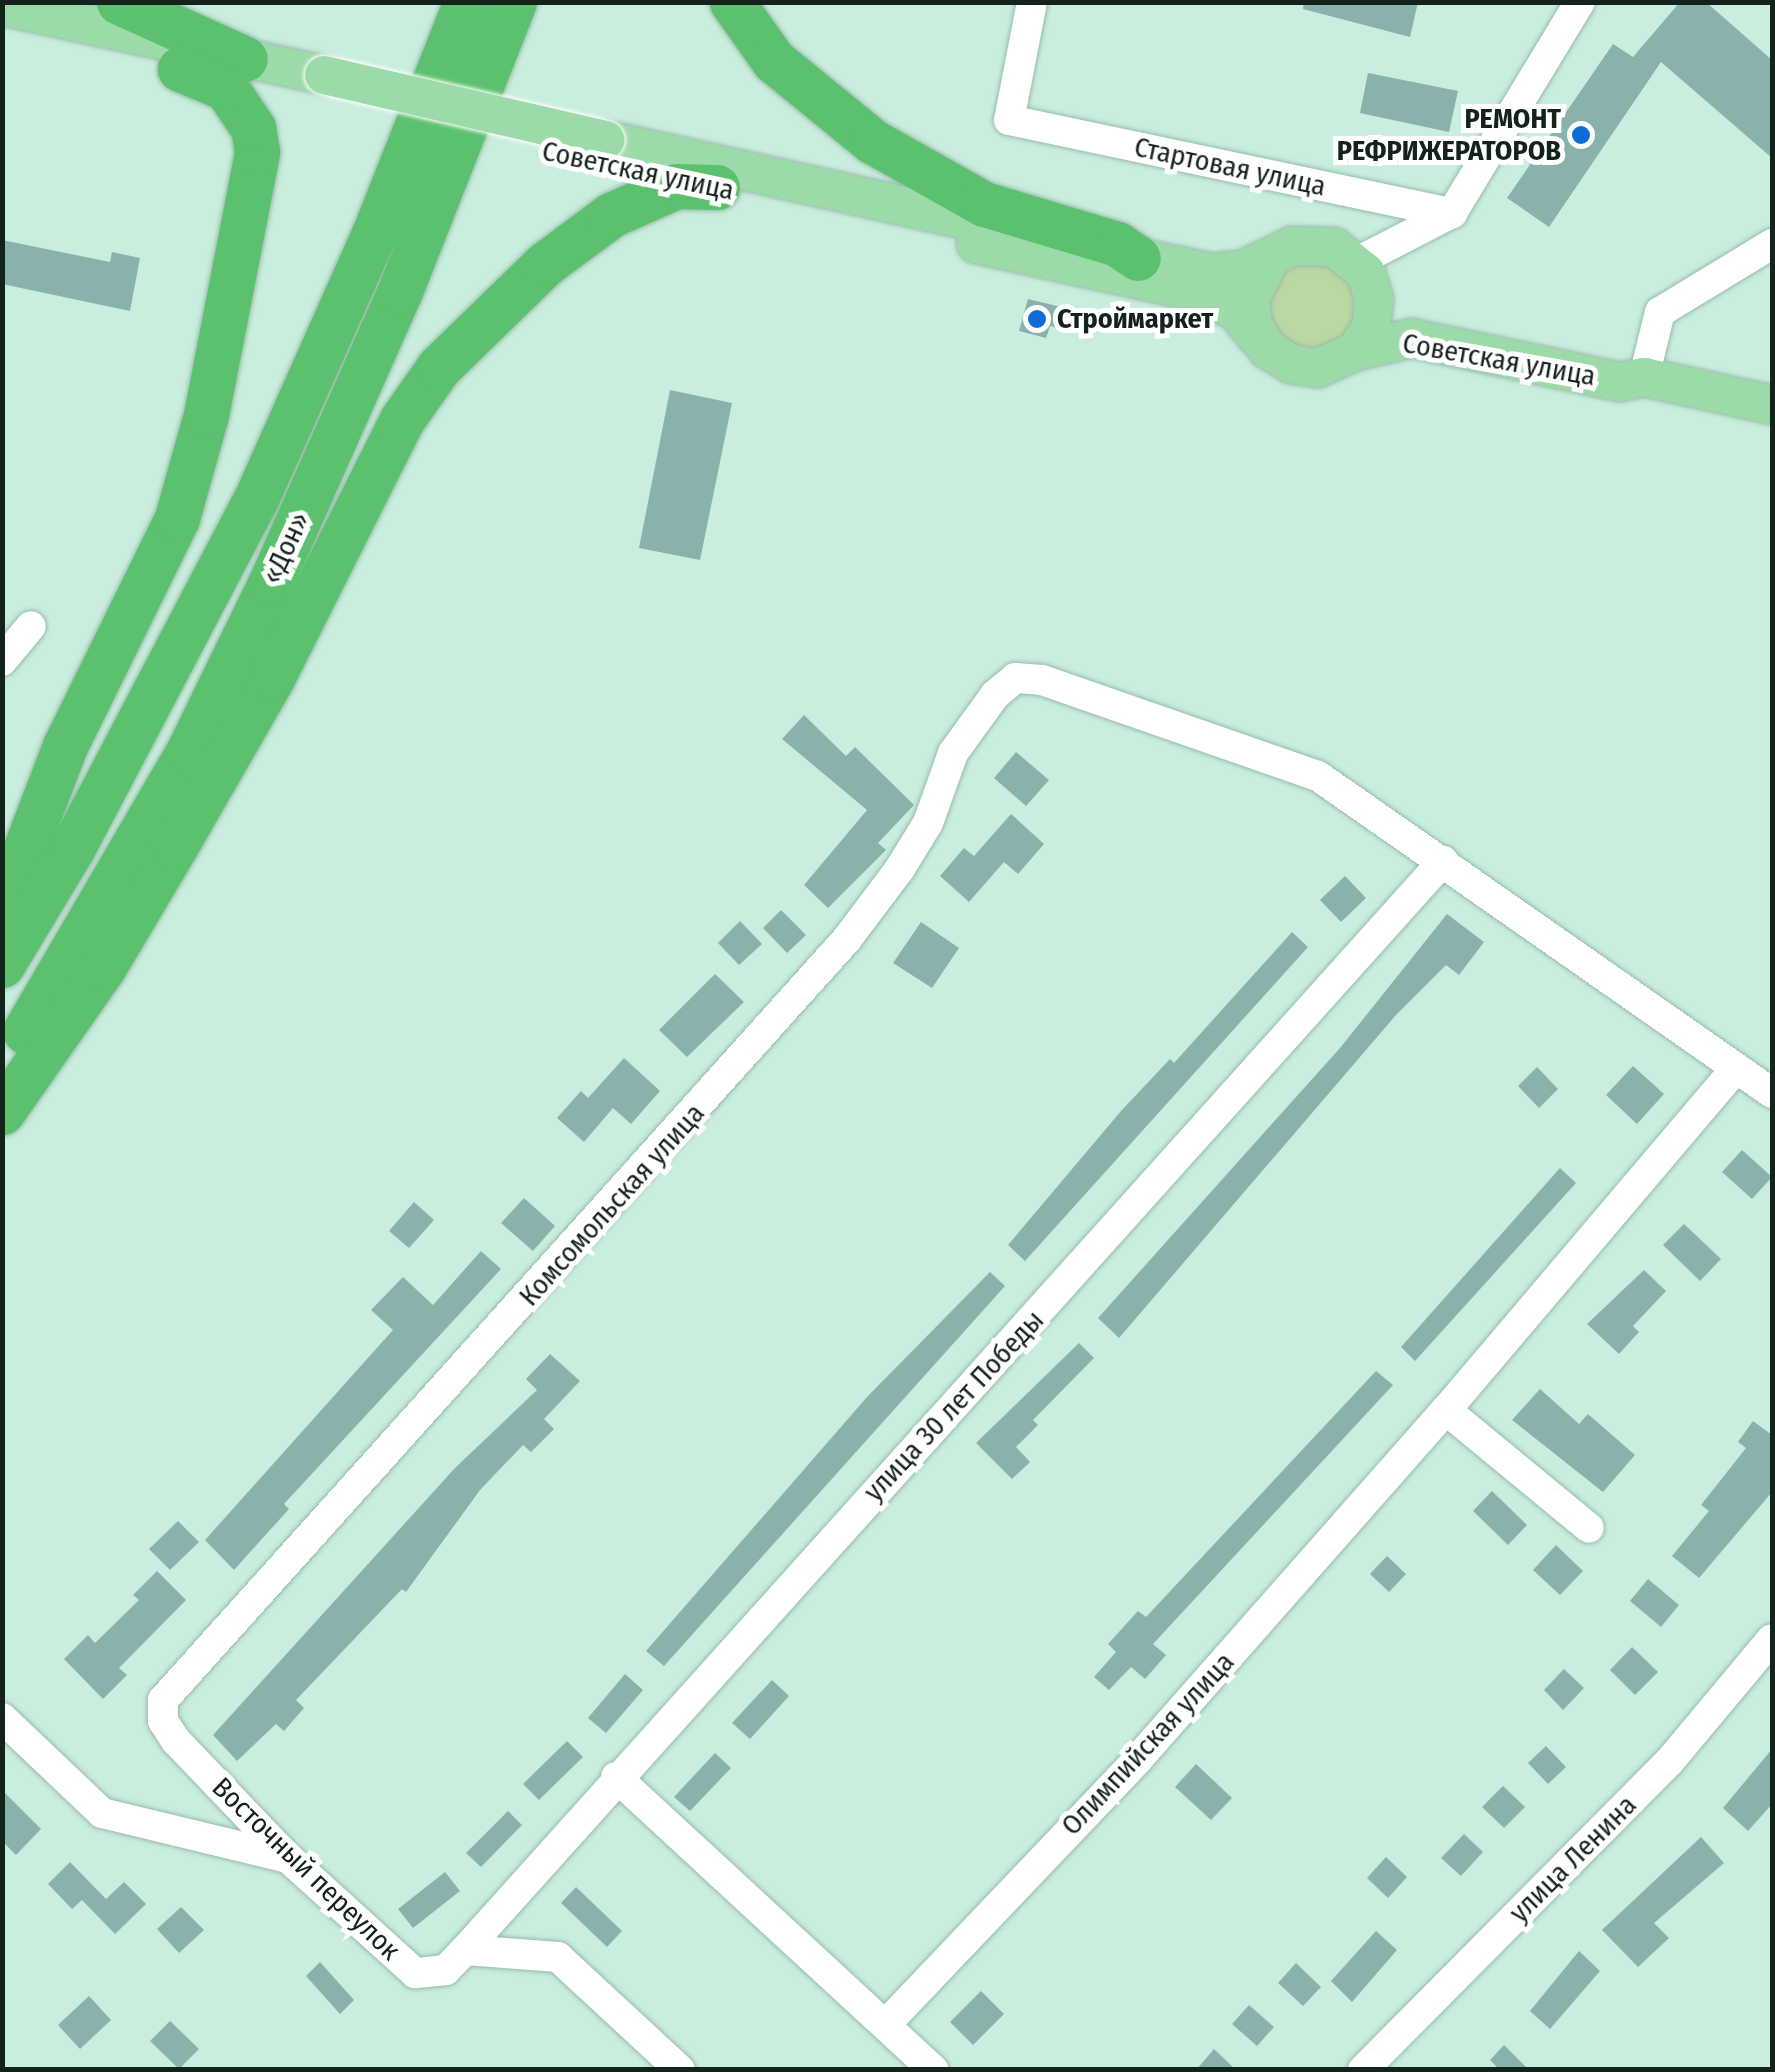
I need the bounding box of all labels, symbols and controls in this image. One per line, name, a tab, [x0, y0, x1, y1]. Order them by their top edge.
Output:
place label: РЕМОНТ РЕФРИЖЕРАТОРОВ	[1337, 102, 1561, 168]
marker: РЕМОНТ РЕФРИЖЕРАТОРОВ	[1570, 124, 1592, 146]
street label: Стартовая улица	[1131, 130, 1329, 204]
street label: Советская улица	[539, 134, 737, 208]
place label: Строймаркет	[1057, 302, 1213, 336]
marker: Строймаркет	[1026, 308, 1048, 330]
street label: Советская улица	[1400, 327, 1598, 393]
street label: «Дон»	[255, 507, 317, 589]
street label: Комсомольская улица	[512, 1097, 712, 1313]
street label: улица 30 лет Победы	[857, 1304, 1051, 1508]
street label: Олимпийская улица	[1055, 1646, 1241, 1842]
street label: Восточный переулок	[205, 1771, 407, 1967]
street label: улица Ленина	[1503, 1789, 1643, 1929]

